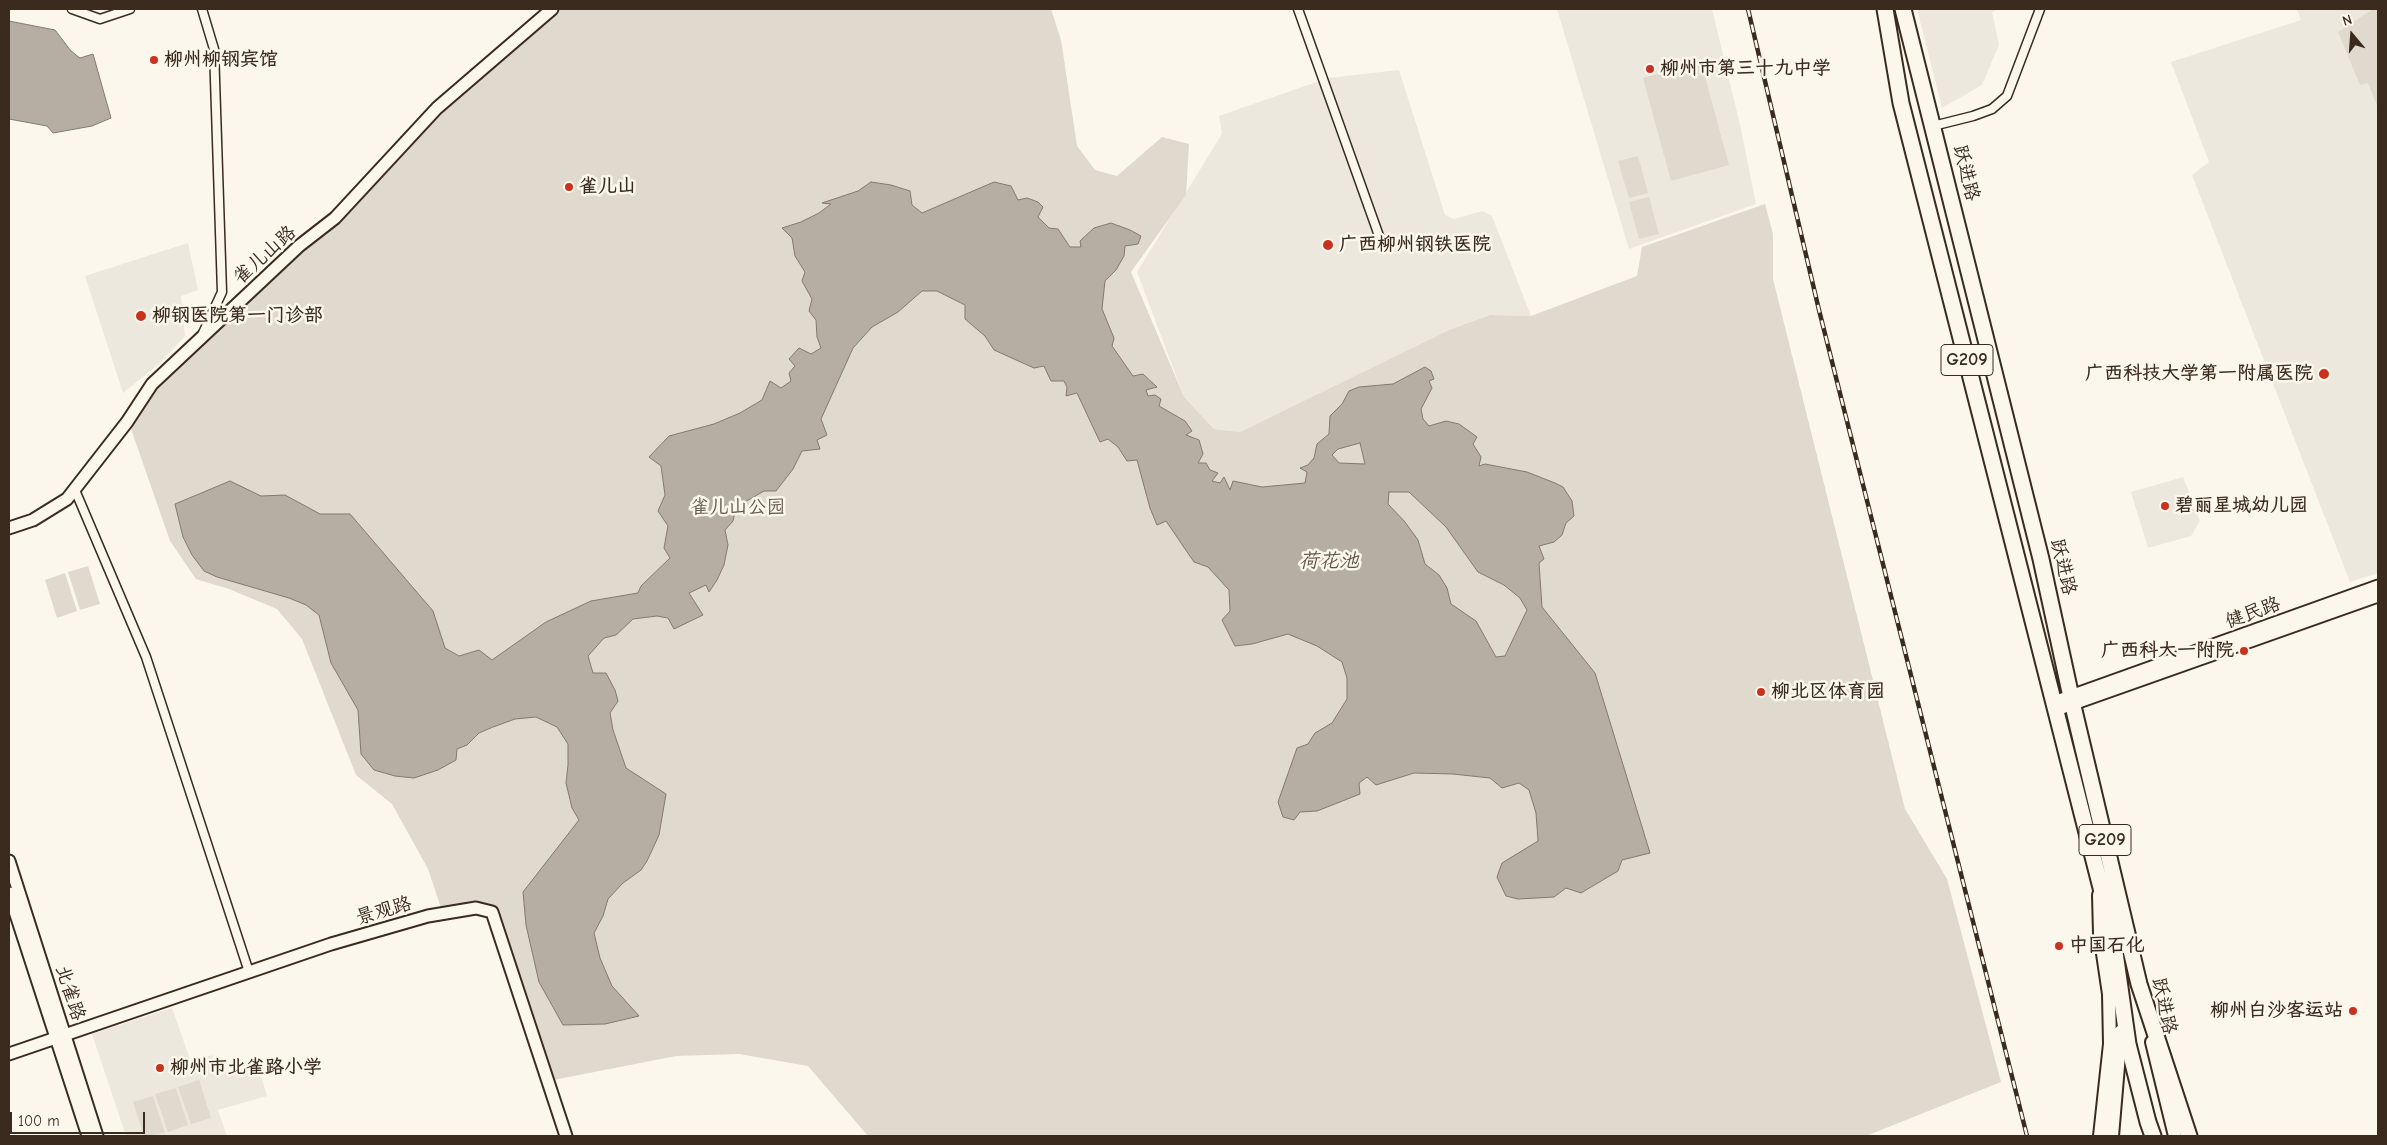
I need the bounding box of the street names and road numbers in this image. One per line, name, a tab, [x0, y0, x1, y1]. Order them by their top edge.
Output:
street label: 跃进路	[1948, 143, 1984, 203]
street label: 雀儿山路	[229, 221, 301, 289]
road number: G209	[1941, 344, 1993, 376]
street label: 跃进路	[2045, 537, 2081, 597]
street label: 健民路	[2222, 593, 2284, 633]
road number: G209	[2079, 824, 2131, 856]
street label: 景观路	[353, 892, 415, 930]
street label: 北雀路	[50, 962, 90, 1024]
street label: 跃进路	[2147, 976, 2181, 1036]

